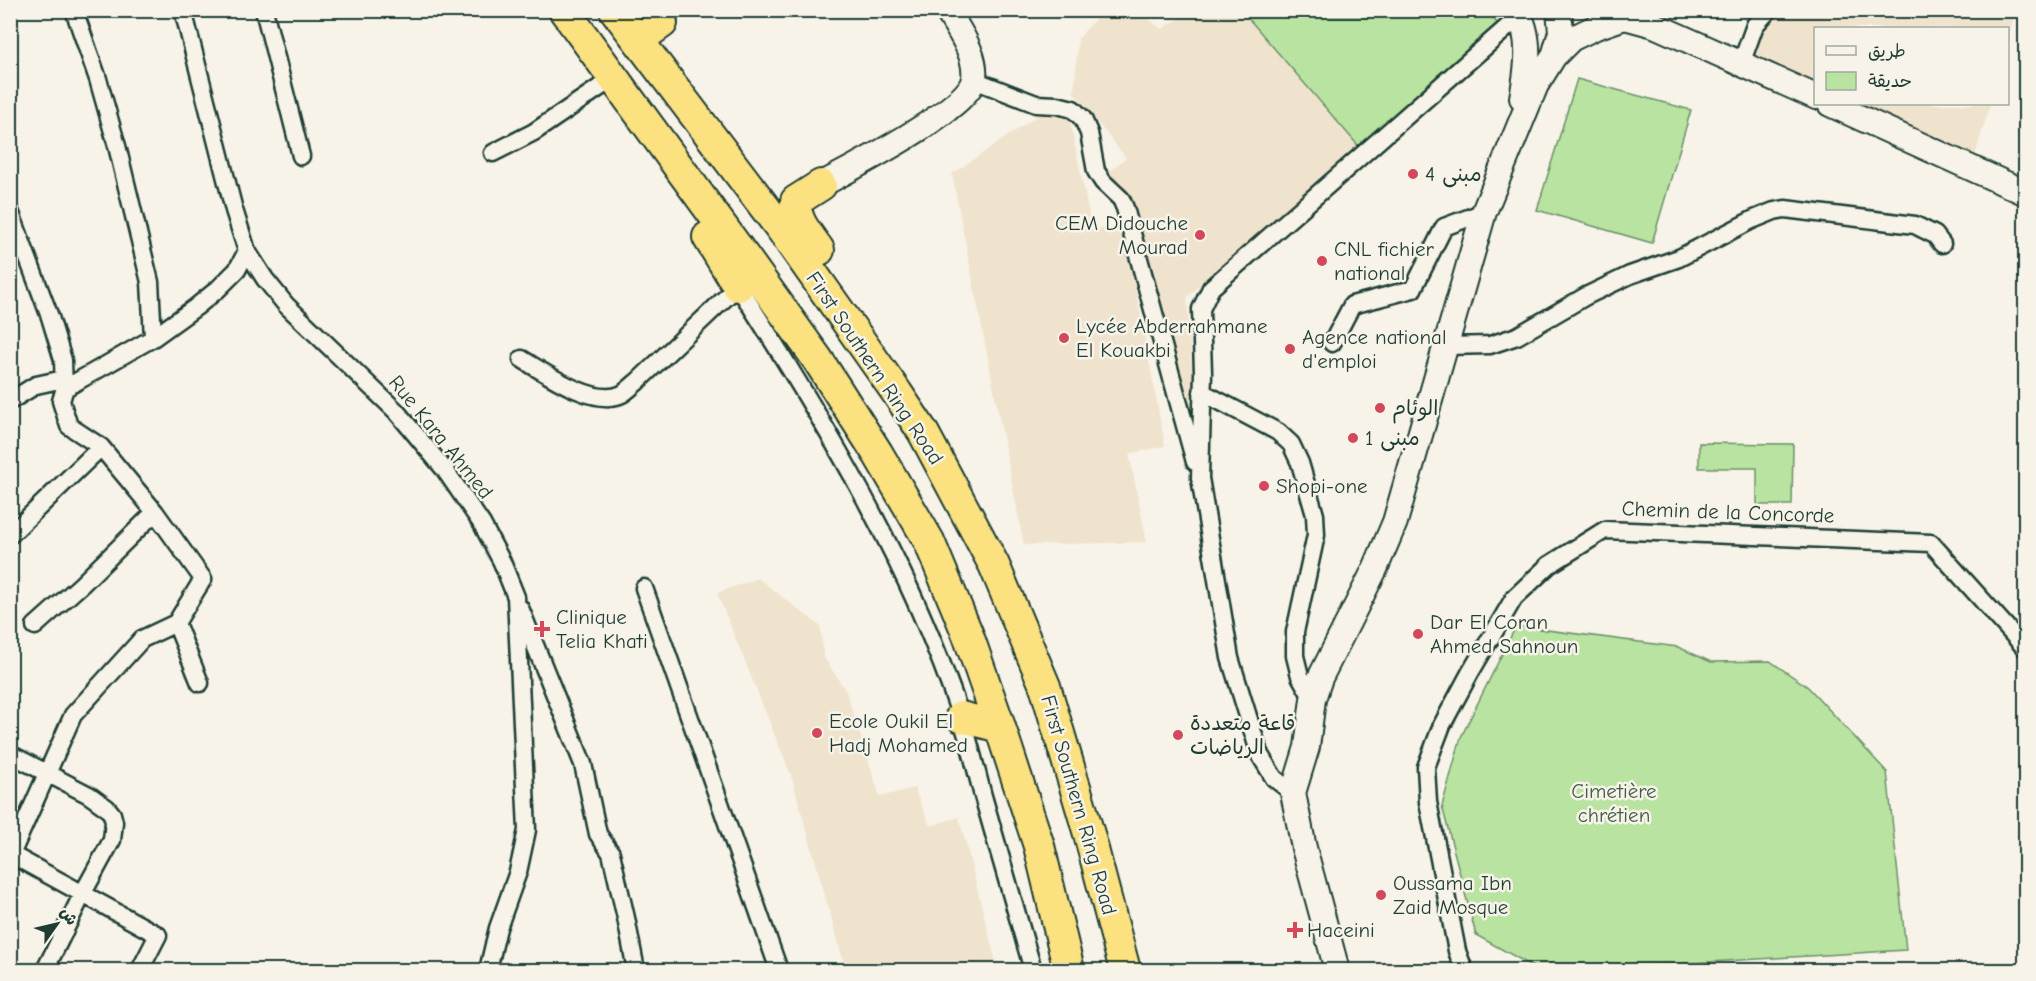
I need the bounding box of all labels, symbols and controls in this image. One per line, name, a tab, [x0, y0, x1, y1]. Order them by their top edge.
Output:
legend	[1814, 27, 2009, 105]
text: طريق	[1868, 41, 1906, 62]
text: حديقة	[1868, 71, 1912, 92]
place label: مبنى 4	[1425, 162, 1482, 188]
marker: مبنى 4	[1406, 167, 1420, 181]
place label: CEM Didouche Mourad	[1055, 211, 1188, 259]
marker: CEM Didouche Mourad	[1193, 228, 1207, 242]
place label: CNL fichier national	[1334, 237, 1435, 285]
marker: CNL fichier national	[1315, 254, 1329, 268]
street label: First Southern Ring Road	[801, 267, 949, 469]
place label: Lycée Abderrahmane El Kouakbi	[1076, 314, 1268, 362]
place label: Agence national d'emploi	[1302, 325, 1447, 373]
marker: Lycée Abderrahmane El Kouakbi	[1057, 331, 1071, 345]
marker: Agence national d'emploi	[1283, 342, 1297, 356]
street label: Rue Kara Ahmed	[384, 371, 498, 503]
place label: الوئام	[1392, 396, 1438, 424]
marker: الوئام	[1373, 401, 1387, 415]
place label: مبنى 1	[1365, 426, 1420, 452]
marker: مبنى 1	[1346, 431, 1360, 445]
place label: Shopi-one	[1276, 474, 1368, 498]
marker: Shopi-one	[1257, 479, 1271, 493]
street label: Chemin de la Concorde	[1621, 496, 1835, 528]
place label: Clinique Telia Khati	[556, 605, 648, 653]
place label: Dar El Coran Ahmed Sahnoun	[1430, 610, 1578, 658]
marker: Clinique Telia Khati	[533, 620, 551, 638]
marker: Dar El Coran Ahmed Sahnoun	[1411, 627, 1425, 641]
street label: First Southern Ring Road	[1036, 692, 1122, 918]
place label: Ecole Oukil El Hadj Mohamed	[829, 709, 968, 757]
place label: قاعة متعددة الرياضات	[1190, 711, 1296, 759]
marker: Ecole Oukil El Hadj Mohamed	[810, 726, 824, 740]
marker: قاعة متعددة الرياضات	[1171, 728, 1185, 742]
park label: Cimetière chrétien	[1571, 779, 1657, 827]
place label: Oussama Ibn Zaid Mosque	[1393, 871, 1512, 919]
marker: Oussama Ibn Zaid Mosque	[1374, 888, 1388, 902]
north arrow	[27, 894, 87, 954]
text: ش	[56, 904, 81, 929]
place label: Haceini	[1307, 918, 1375, 942]
marker: Haceini	[1288, 923, 1302, 937]

